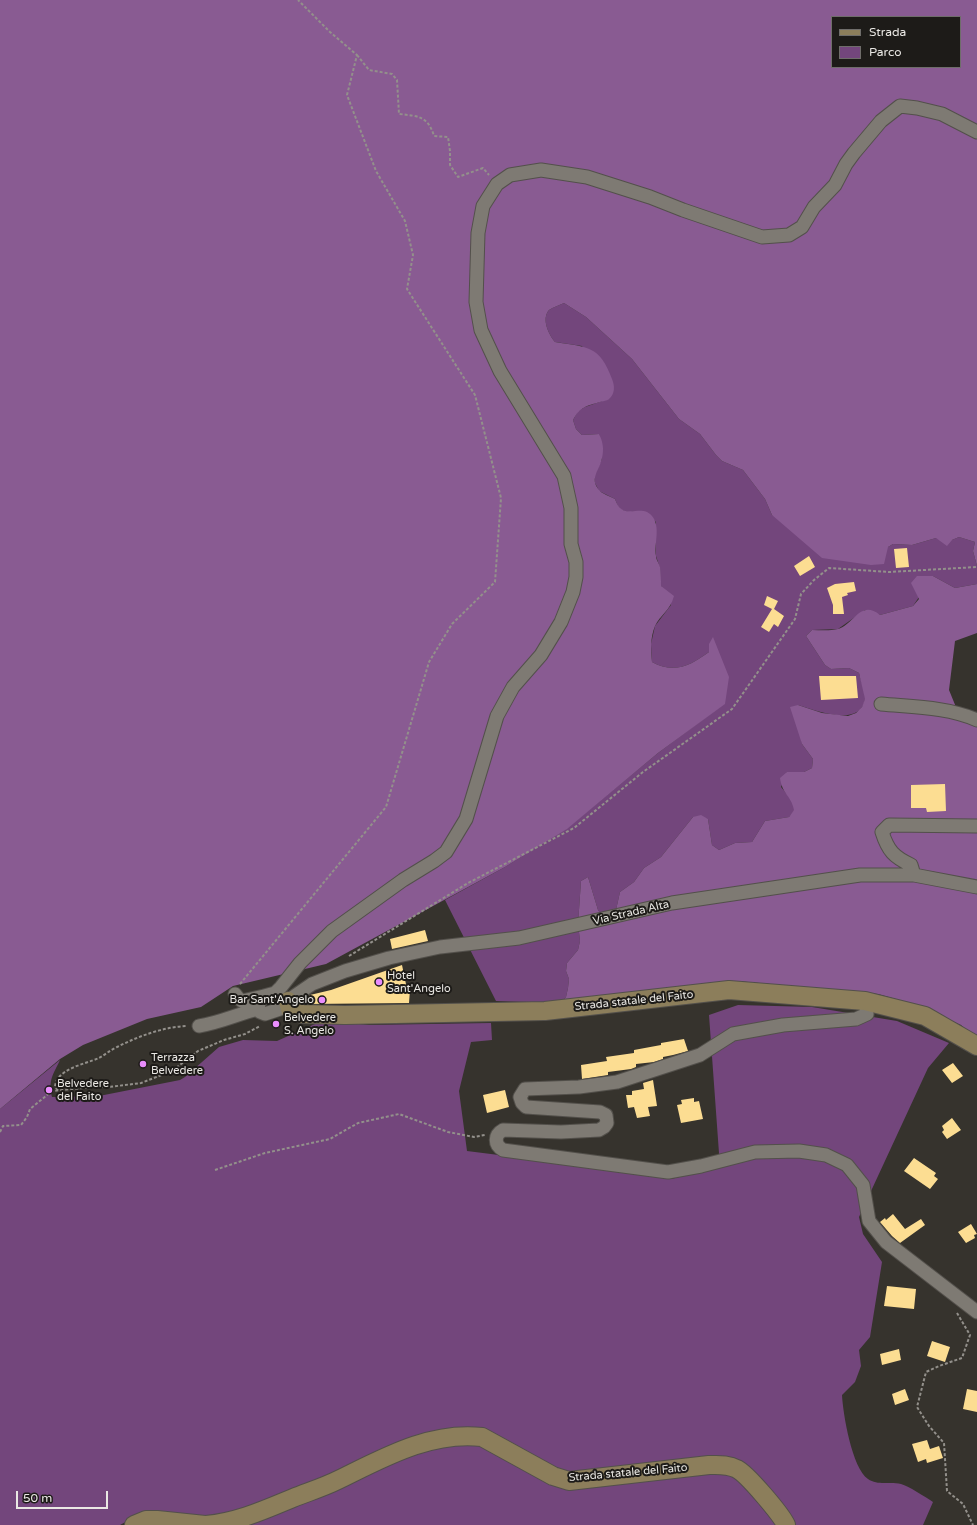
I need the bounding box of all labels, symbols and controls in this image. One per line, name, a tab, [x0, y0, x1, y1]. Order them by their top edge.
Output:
legend	[831, 16, 961, 68]
text: Strada	[869, 25, 906, 39]
text: Parco	[869, 45, 902, 59]
street label: Via Strada Alta	[592, 898, 670, 928]
place label: Hotel Sant'Angelo	[387, 969, 451, 995]
marker: Hotel Sant'Angelo	[374, 977, 384, 987]
street label: Strada statale del Faito	[574, 988, 694, 1014]
place label: Bar Sant'Angelo	[230, 993, 314, 1007]
marker: Bar Sant'Angelo	[317, 995, 327, 1005]
place label: Belvedere S. Angelo	[284, 1011, 336, 1037]
marker: Belvedere S. Angelo	[271, 1019, 281, 1029]
place label: Terrazza Belvedere	[151, 1051, 203, 1077]
marker: Terrazza Belvedere	[138, 1059, 148, 1069]
place label: Belvedere del Faito	[57, 1077, 109, 1103]
marker: Belvedere del Faito	[44, 1085, 54, 1095]
street label: Strada statale del Faito	[568, 1461, 688, 1485]
scale bar	[18, 1483, 110, 1509]
text: 50 m	[23, 1491, 52, 1505]

